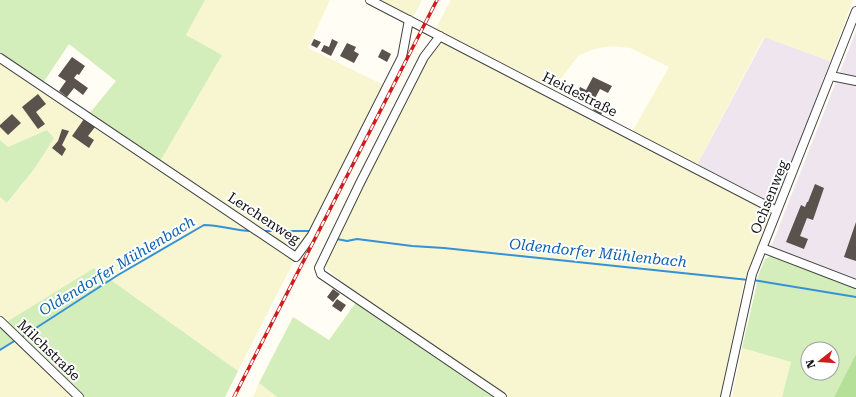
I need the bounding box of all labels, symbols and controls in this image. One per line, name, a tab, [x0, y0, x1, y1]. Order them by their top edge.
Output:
street label: Heidestraße	[540, 68, 620, 120]
street label: Ochsenweg	[747, 158, 791, 236]
street label: Lerchenweg	[225, 189, 303, 247]
water label: Oldendorfer Mühlenbach	[36, 212, 198, 320]
water label: Oldendorfer Mühlenbach	[508, 235, 688, 271]
street label: Milchstraße	[14, 316, 84, 384]
north arrow	[800, 341, 840, 381]
text: N	[803, 357, 818, 370]

